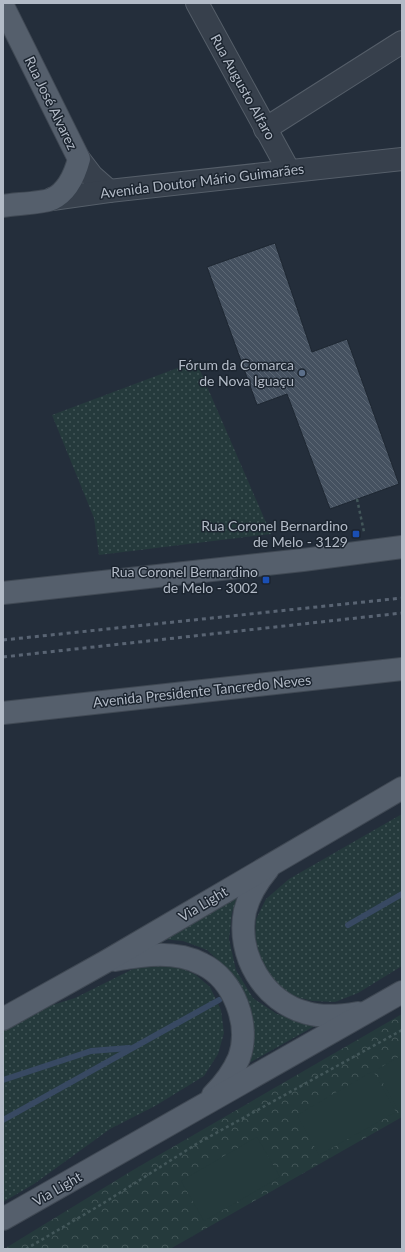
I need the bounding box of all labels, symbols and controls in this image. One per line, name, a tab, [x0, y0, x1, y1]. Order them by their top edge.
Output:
street label: Rua Augusto Alfaro	[207, 31, 279, 143]
street label: Rua José Alvarez	[21, 53, 81, 152]
street label: Avenida Doutor Mário Guimarães	[99, 160, 305, 201]
place label: Fórum da Comarca de Nova Iguaçu	[178, 356, 294, 389]
marker: Fórum da Comarca de Nova Iguaçu	[297, 368, 307, 378]
place label: Rua Coronel Bernardino de Melo - 3129	[201, 517, 348, 550]
marker: Rua Coronel Bernardino de Melo - 3129	[351, 529, 361, 539]
place label: Rua Coronel Bernardino de Melo - 3002	[111, 563, 258, 596]
marker: Rua Coronel Bernardino de Melo - 3002	[261, 575, 271, 585]
street label: Avenida Presidente Tancredo Neves	[92, 671, 312, 710]
street label: Via Light	[175, 882, 230, 925]
street label: Via Light	[29, 1168, 84, 1209]

